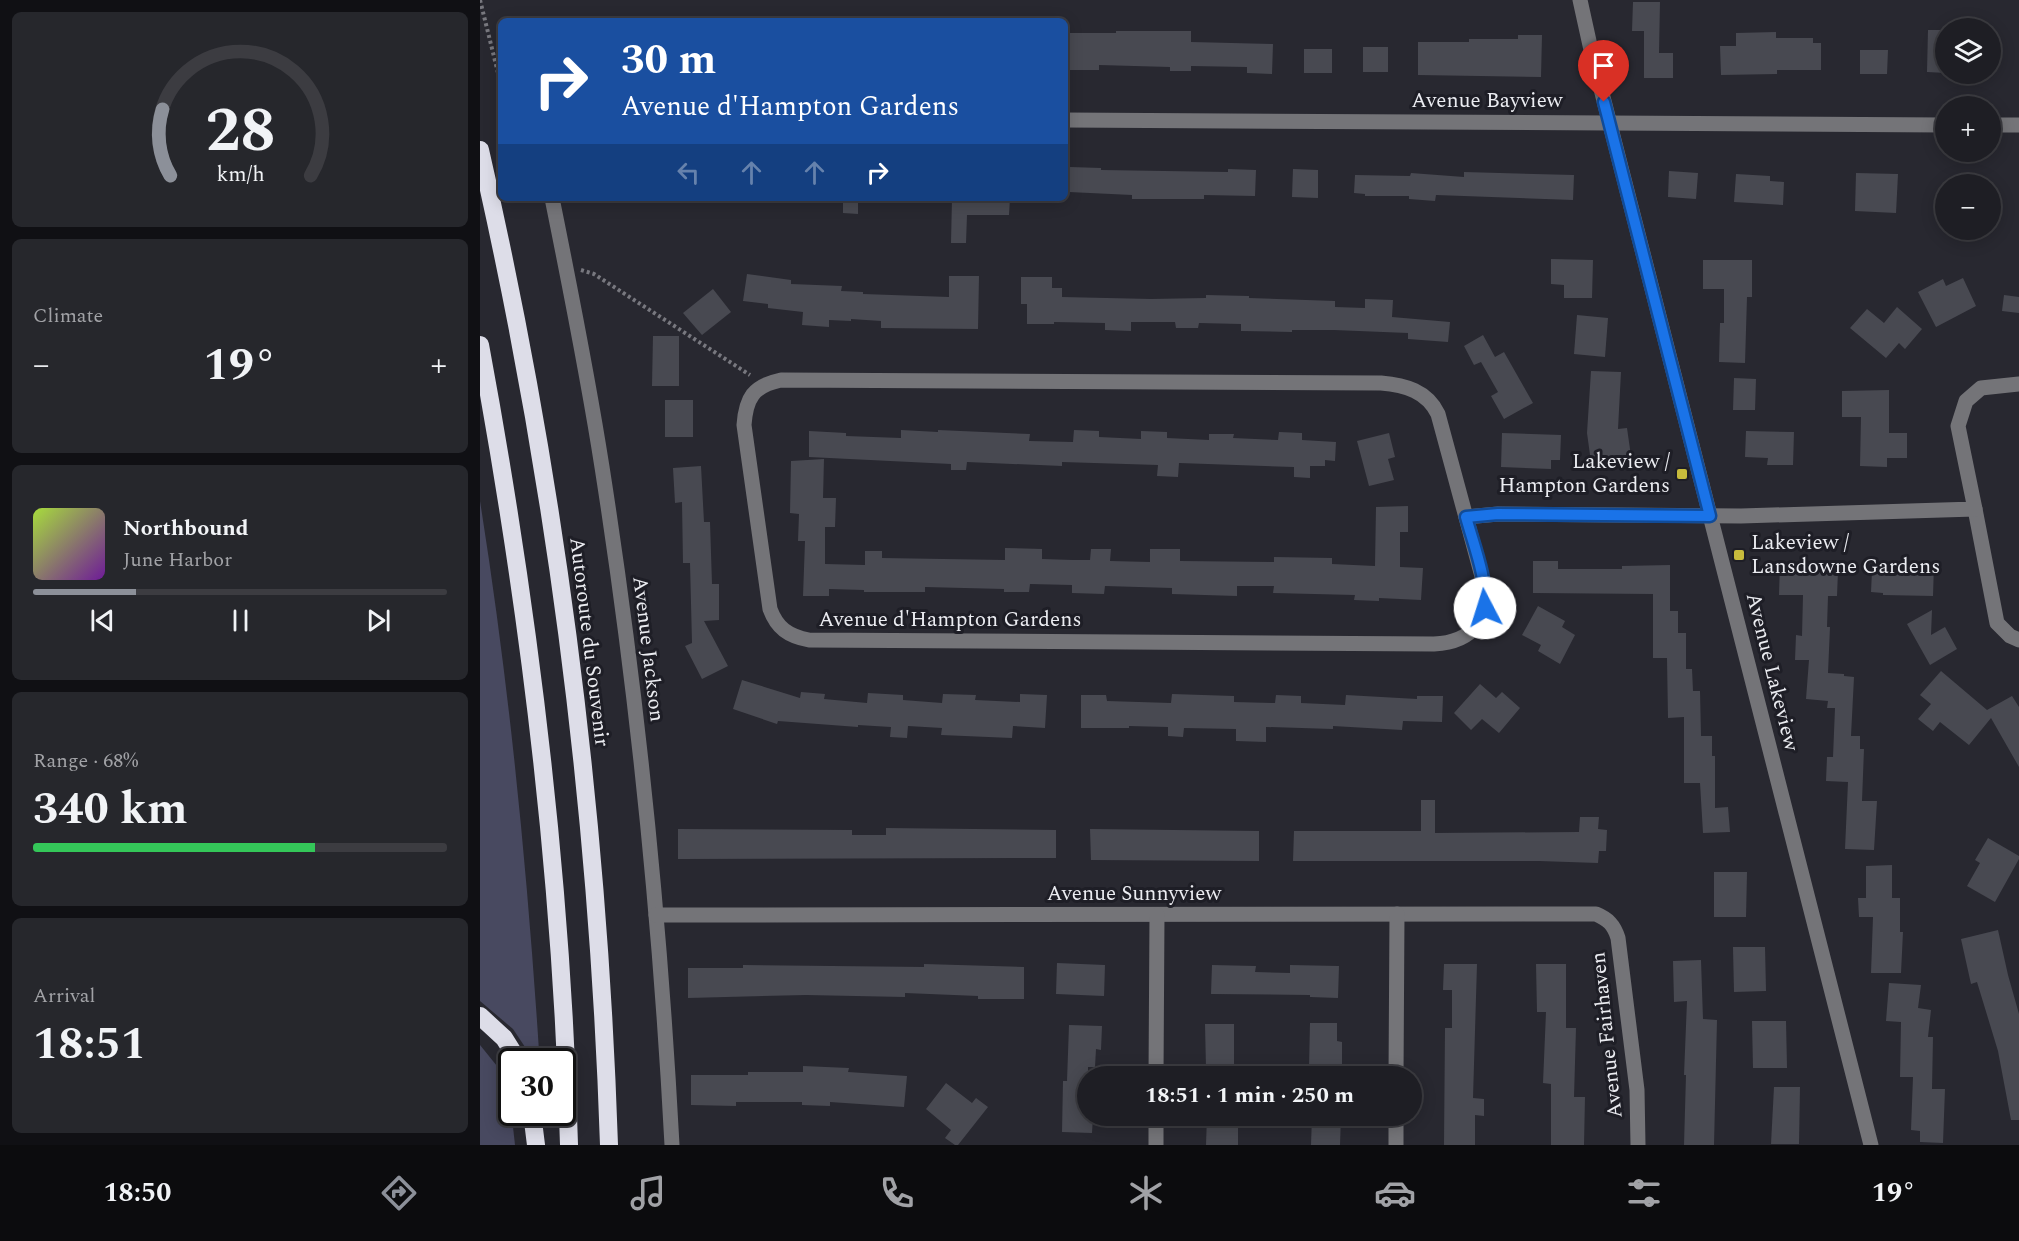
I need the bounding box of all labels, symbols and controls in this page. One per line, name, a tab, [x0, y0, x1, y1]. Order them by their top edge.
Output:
map controls	[1935, 18, 2001, 240]
button: layers	[1935, 18, 2001, 84]
text: 30 m	[621, 29, 716, 92]
pin	[1578, 40, 1629, 102]
icon: right	[522, 42, 600, 120]
icon: arrive	[1587, 49, 1620, 82]
text: 28	[205, 84, 275, 179]
street label: Avenue Bayview	[1411, 85, 1564, 117]
text: Avenue d'Hampton Gardens	[621, 86, 959, 128]
button: +	[1935, 96, 2001, 162]
icon: left	[672, 156, 705, 189]
icon: ahead	[735, 156, 768, 189]
icon: ahead	[798, 156, 831, 189]
icon: right	[861, 156, 894, 189]
text: km/h	[216, 159, 264, 192]
button: −	[1935, 174, 2001, 240]
text: Climate	[33, 301, 103, 331]
text: 19°	[204, 331, 277, 400]
text: −	[33, 340, 50, 390]
text: +	[431, 340, 447, 390]
place label: Lakeview / Hampton Gardens	[1499, 446, 1671, 502]
marker: Lakeview / Hampton Gardens	[1675, 467, 1689, 481]
text: Northbound	[123, 512, 249, 545]
place label: Lakeview / Lansdowne Gardens	[1751, 527, 1940, 583]
street label: Autoroute du Souvenir	[560, 535, 618, 749]
text: June Harbor	[123, 545, 232, 575]
marker: Lakeview / Lansdowne Gardens	[1732, 548, 1746, 562]
street label: Avenue Jackson	[623, 574, 673, 724]
position arrow	[1453, 576, 1517, 640]
street label: Avenue Lakeview	[1737, 589, 1807, 756]
icon: previous	[86, 604, 119, 637]
icon: pause	[224, 604, 257, 637]
icon: next	[362, 604, 395, 637]
street label: Avenue d'Hampton Gardens	[819, 604, 1081, 636]
text: Range · 68%	[33, 746, 138, 776]
text: 340 km	[33, 775, 188, 844]
street label: Avenue Sunnyview	[1047, 878, 1222, 910]
street label: Avenue Fairhaven	[1582, 950, 1632, 1120]
text: Arrival	[33, 981, 95, 1011]
text: 18:51	[33, 1010, 146, 1079]
speed limit sign: 30	[498, 1048, 576, 1126]
text: 18:51 · 1 min · 250 m	[1145, 1079, 1354, 1112]
text: 18:50	[103, 1172, 171, 1214]
icon: directions	[378, 1172, 420, 1214]
icon: music	[627, 1172, 669, 1214]
icon: phone	[876, 1172, 918, 1214]
icon: climate	[1125, 1172, 1167, 1214]
icon: car	[1374, 1172, 1416, 1214]
icon: filters	[1623, 1172, 1665, 1214]
text: 19°	[1872, 1172, 1916, 1214]

